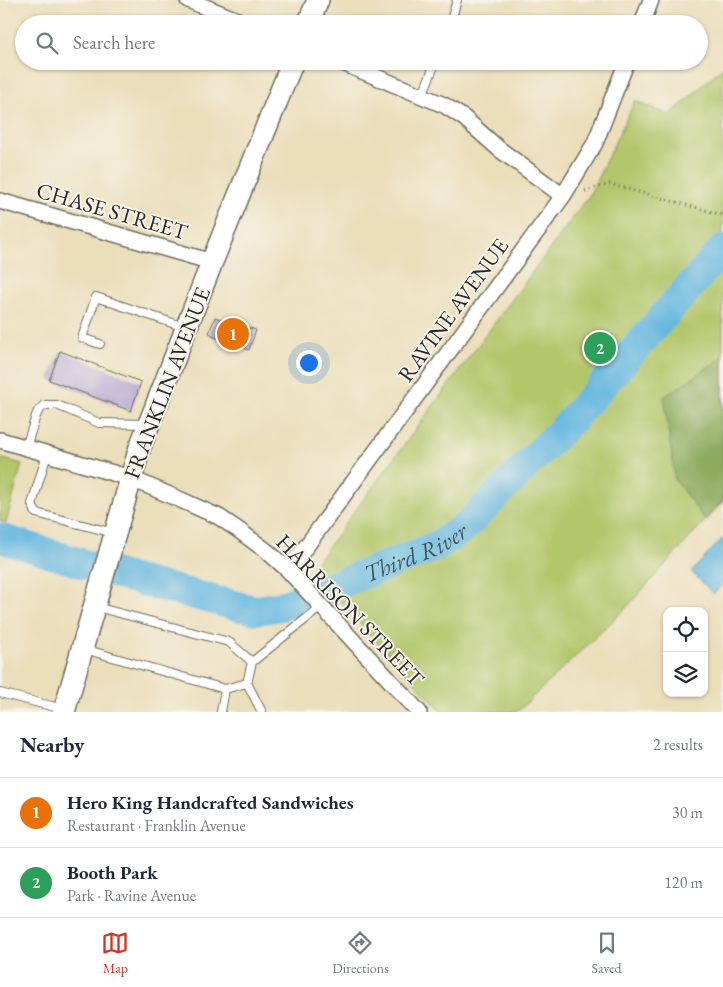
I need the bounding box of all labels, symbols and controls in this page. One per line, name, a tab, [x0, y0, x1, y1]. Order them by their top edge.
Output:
search box	[15, 15, 708, 70]
icon: search	[33, 29, 61, 57]
text: Search here	[73, 30, 155, 55]
street label: CHASE STREET	[33, 176, 191, 246]
street label: RAVINE AVENUE	[391, 232, 515, 388]
street label: FRANKLIN AVENUE	[117, 283, 217, 483]
pin: 1	[217, 315, 249, 353]
pin: 2	[584, 329, 616, 367]
your location	[296, 350, 322, 376]
water label: Third River	[359, 514, 475, 588]
street label: HARRISON STREET	[270, 528, 430, 693]
map controls	[663, 607, 708, 697]
button: locate	[663, 607, 708, 652]
button: layers	[663, 652, 708, 697]
text: Nearby	[20, 731, 84, 758]
text: 2 results	[653, 734, 703, 755]
text: Hero King Handcrafted Sandwiches	[67, 790, 354, 815]
text: 1	[32, 802, 40, 823]
text: 30 m	[672, 802, 703, 823]
text: Restaurant · Franklin Avenue	[67, 815, 246, 836]
text: Booth Park	[67, 860, 158, 885]
text: 2	[32, 872, 40, 893]
text: 120 m	[664, 872, 703, 893]
text: Park · Ravine Avenue	[67, 885, 196, 906]
tab: Map	[101, 929, 129, 977]
tab: Directions	[332, 929, 389, 977]
tab: Saved	[592, 929, 622, 977]

